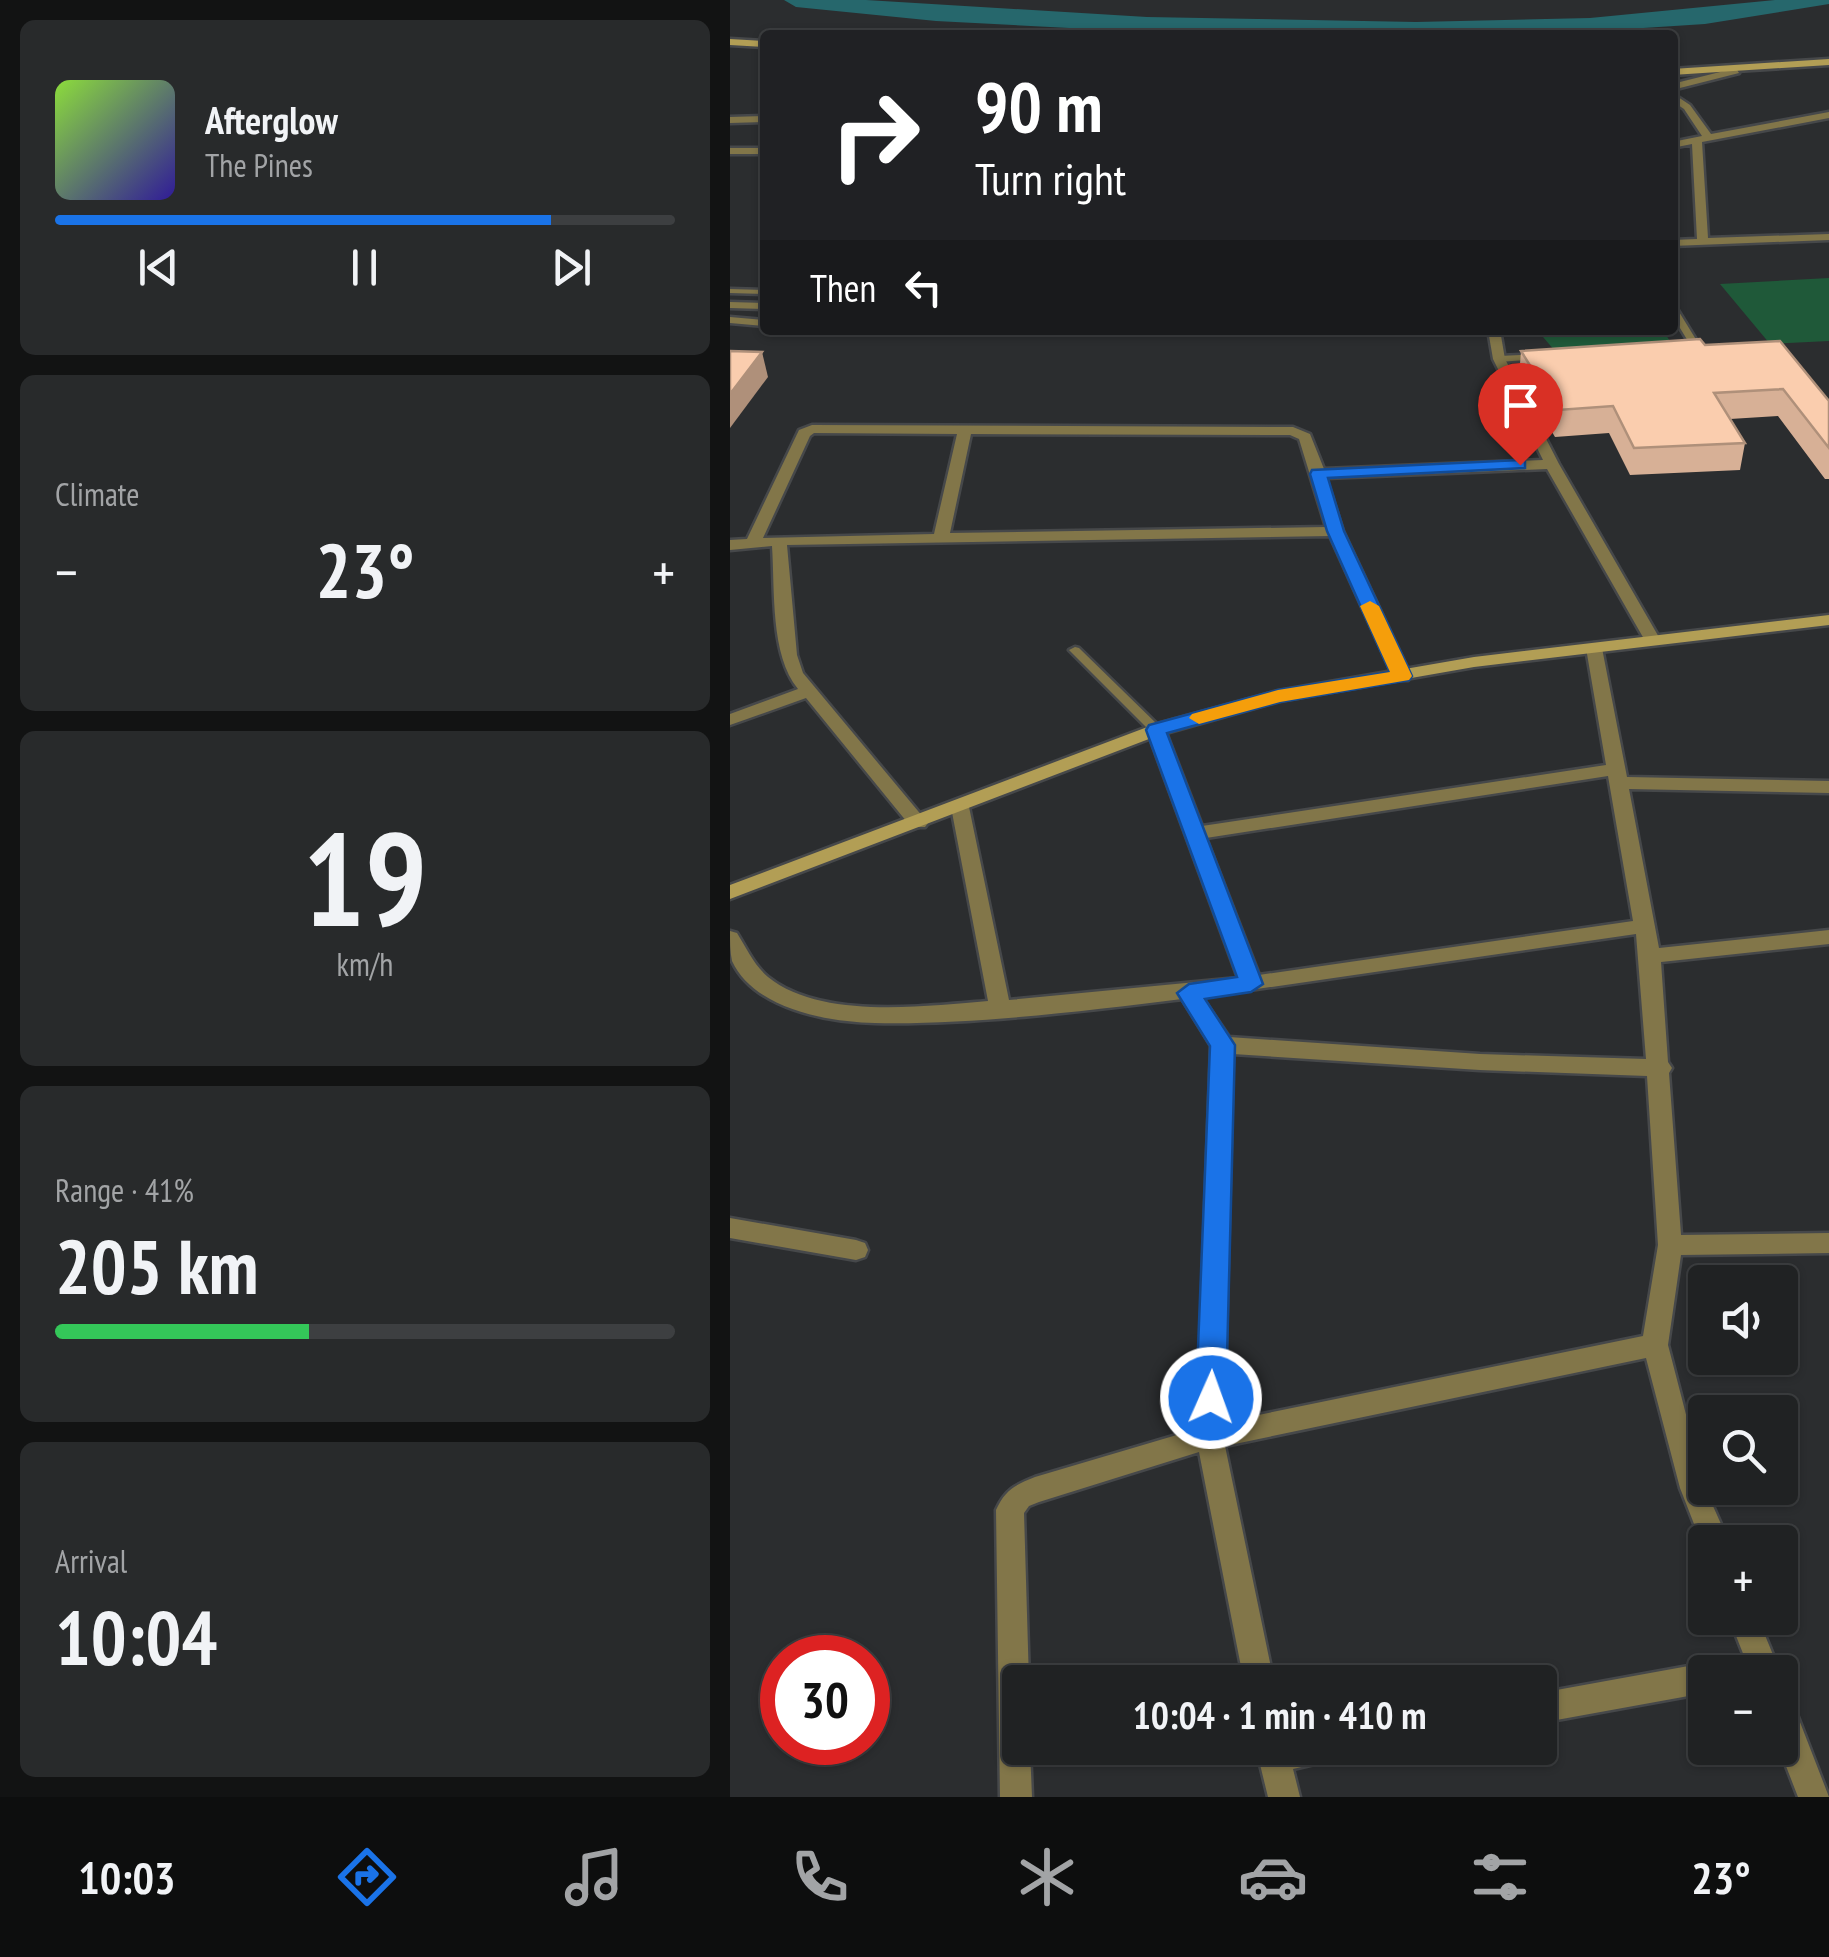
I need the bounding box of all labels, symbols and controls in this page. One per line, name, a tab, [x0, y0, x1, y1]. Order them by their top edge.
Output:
text: 90 m	[975, 61, 1103, 151]
icon: right	[810, 70, 940, 200]
text: Afterglow	[205, 95, 338, 144]
text: The Pines	[205, 144, 313, 186]
text: Turn right	[975, 149, 1126, 207]
icon: previous	[131, 240, 186, 295]
icon: pause	[337, 240, 392, 295]
icon: next	[544, 240, 599, 295]
icon: left	[896, 260, 951, 315]
text: Then	[810, 263, 876, 312]
pin	[1478, 363, 1563, 466]
icon: arrive	[1493, 378, 1548, 433]
text: Climate	[55, 473, 139, 515]
text: 23°	[315, 522, 415, 619]
text: −	[55, 536, 78, 607]
text: +	[652, 536, 675, 607]
text: 19	[303, 794, 427, 962]
text: km/h	[337, 943, 393, 985]
text: Range · 41%	[55, 1169, 194, 1211]
text: 205 km	[55, 1218, 259, 1315]
map controls	[1688, 1265, 1798, 1765]
button: sound	[1688, 1265, 1798, 1375]
position arrow	[1159, 1346, 1263, 1450]
button: search	[1688, 1395, 1798, 1505]
button: +	[1688, 1525, 1798, 1635]
text: Arrival	[55, 1540, 127, 1582]
text: 10:04	[55, 1589, 217, 1686]
speed limit sign: 30	[760, 1635, 890, 1765]
button: −	[1688, 1655, 1798, 1765]
text: 10:04 · 1 min · 410 m	[1133, 1690, 1426, 1739]
icon: directions	[332, 1842, 402, 1912]
icon: music	[559, 1842, 629, 1912]
icon: phone	[785, 1842, 855, 1912]
icon: climate	[1012, 1842, 1082, 1912]
icon: car	[1238, 1842, 1308, 1912]
icon: filters	[1465, 1842, 1535, 1912]
text: 10:03	[78, 1848, 176, 1906]
text: 23°	[1691, 1848, 1751, 1906]

